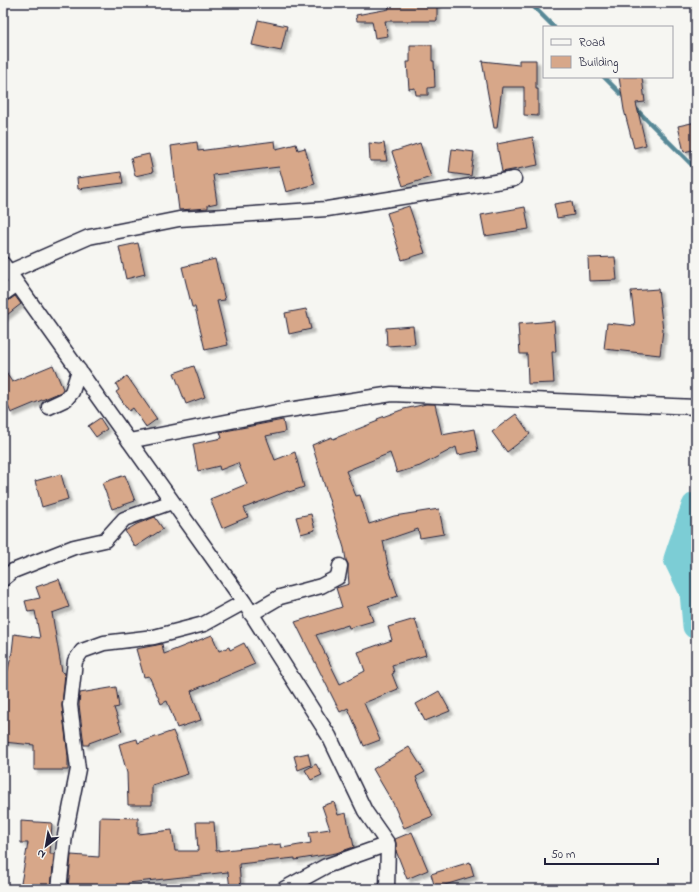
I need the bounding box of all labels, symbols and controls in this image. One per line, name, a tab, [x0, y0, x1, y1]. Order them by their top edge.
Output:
legend	[543, 26, 673, 78]
text: Road	[579, 34, 605, 52]
text: Building	[578, 54, 618, 73]
north arrow	[26, 826, 66, 866]
scale bar	[545, 840, 658, 866]
text: N	[34, 845, 49, 862]
text: 50 m	[551, 846, 575, 864]

